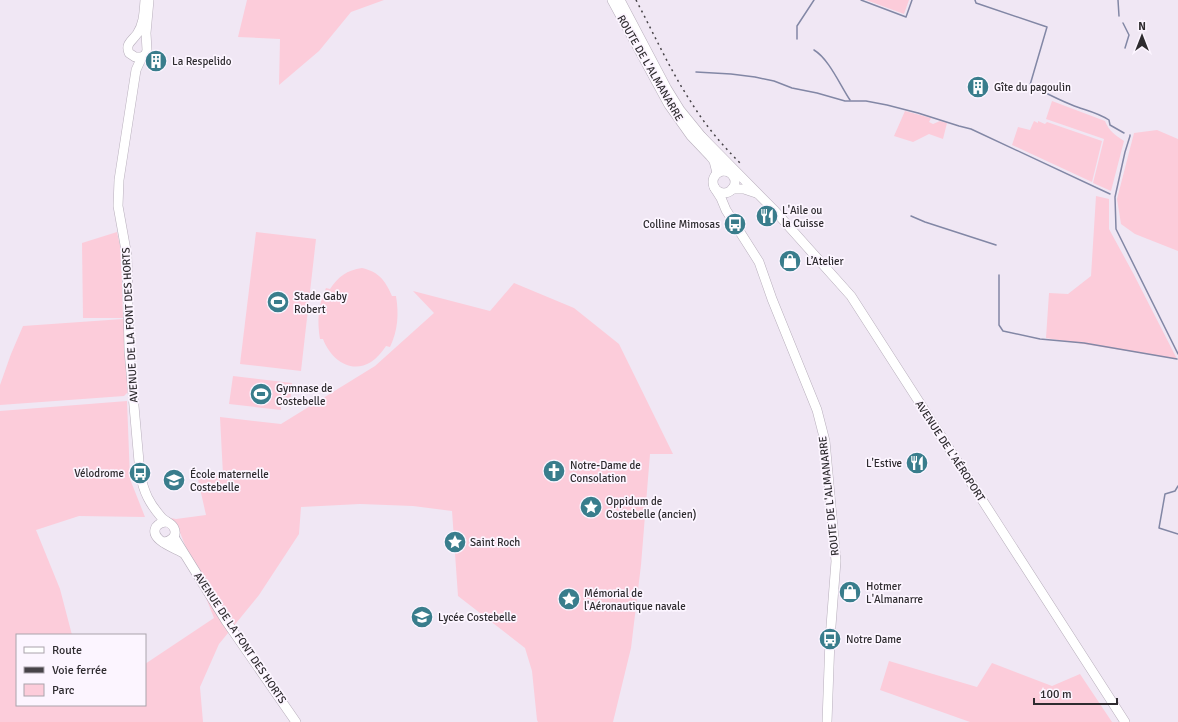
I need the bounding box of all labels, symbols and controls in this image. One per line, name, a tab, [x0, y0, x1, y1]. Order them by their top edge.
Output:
street label: ROUTE DE L'ALMANARRE	[614, 13, 686, 123]
north arrow	[1122, 16, 1162, 56]
text: N	[1138, 20, 1146, 33]
building icon: La Respelido	[143, 48, 169, 74]
place label: La Respelido	[172, 55, 232, 68]
building icon: Gîte du pagoulin	[965, 74, 991, 100]
place label: Gîte du pagoulin	[994, 81, 1071, 94]
restaurant icon: L'Aile ou la Cuisse	[754, 203, 780, 229]
place label: L'Aile ou la Cuisse	[782, 204, 824, 230]
bus stop icon: Colline Mimosas	[722, 211, 748, 237]
place label: Colline Mimosas	[643, 218, 720, 231]
street label: AVENUE DE LA FONT DES HORTS	[119, 247, 141, 403]
shop icon: L’Atelier	[777, 248, 803, 274]
place label: L’Atelier	[806, 255, 844, 268]
sports icon: Stade Gaby Robert	[265, 289, 291, 315]
place label: Stade Gaby Robert	[294, 290, 348, 316]
sports icon: Gymnase de Costebelle	[248, 381, 274, 407]
place label: Gymnase de Costebelle	[276, 382, 333, 408]
street label: AVENUE DE L'AÉROPORT	[912, 397, 989, 504]
street label: ROUTE DE L'ALMANARRE	[816, 435, 842, 557]
restaurant icon: L'Estive	[904, 450, 930, 476]
place label: L'Estive	[866, 457, 902, 470]
church icon: Notre-Dame de Consolation	[541, 458, 567, 484]
place label: Notre-Dame de Consolation	[570, 459, 641, 485]
bus stop icon: Vélodrome	[127, 460, 153, 486]
place label: Vélodrome	[74, 467, 124, 480]
school or university icon: École maternelle Costebelle	[161, 467, 187, 493]
place label: École maternelle Costebelle	[190, 467, 269, 494]
place icon: Oppidum de Costebelle (ancien)	[578, 494, 604, 520]
place label: Oppidum de Costebelle (ancien)	[606, 495, 696, 521]
place icon: Saint Roch	[442, 529, 468, 555]
place label: Saint Roch	[470, 536, 520, 549]
street label: AVENUE DE LA FONT DES HORTS	[191, 570, 289, 706]
shop icon: Hotmer L'Almanarre	[837, 579, 863, 605]
place label: Hotmer L'Almanarre	[866, 580, 923, 606]
place icon: Mémorial de l'Aéronautique navale	[556, 586, 582, 612]
place label: Mémorial de l'Aéronautique navale	[584, 587, 686, 613]
school or university icon: Lycée Costebelle	[409, 604, 435, 630]
place label: Lycée Costebelle	[438, 611, 516, 624]
bus stop icon: Notre Dame	[817, 626, 843, 652]
place label: Notre Dame	[846, 633, 902, 646]
legend	[16, 634, 146, 706]
text: Route	[52, 643, 82, 658]
text: Voie ferrée	[52, 663, 107, 678]
scale bar	[1034, 680, 1117, 706]
text: Parc	[52, 683, 75, 698]
text: 100 m	[1040, 687, 1072, 702]

